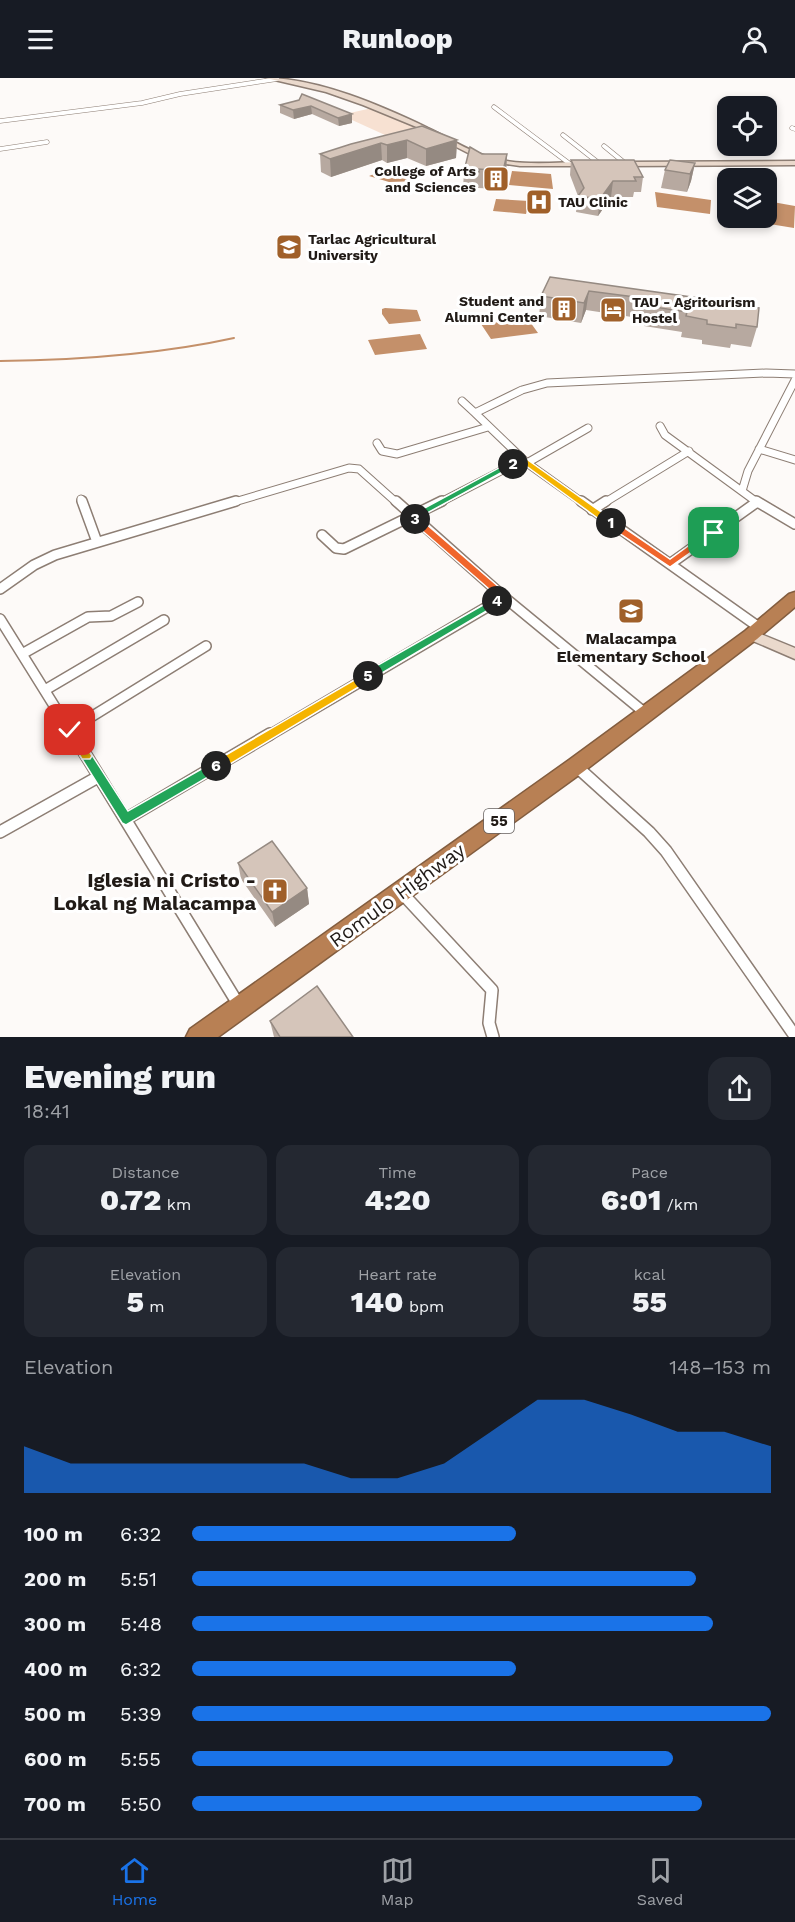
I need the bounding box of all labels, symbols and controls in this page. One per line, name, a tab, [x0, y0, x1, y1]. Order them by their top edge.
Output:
icon: menu	[24, 23, 57, 56]
text: Runloop	[342, 23, 453, 55]
icon: person	[738, 23, 771, 56]
map controls	[717, 96, 777, 228]
button: locate	[717, 96, 777, 156]
place label: College of Arts and Sciences	[374, 163, 477, 195]
building icon: College of Arts and Sciences	[481, 164, 511, 194]
button: layers	[717, 168, 777, 228]
hospital icon: TAU Clinic	[524, 187, 554, 217]
place label: TAU Clinic	[558, 194, 628, 210]
place label: Tarlac Agricultural University	[308, 231, 437, 263]
school or university icon: Tarlac Agricultural University	[274, 232, 304, 262]
place label: Student and Alumni Center	[445, 293, 544, 325]
building icon: Student and Alumni Center	[549, 294, 579, 324]
place label: TAU - Agritourism Hostel	[632, 294, 755, 326]
hotel icon: TAU - Agritourism Hostel	[598, 295, 628, 325]
pin: 2	[498, 449, 528, 479]
text: 2	[508, 454, 518, 473]
pin: 3	[400, 504, 430, 534]
pin	[688, 507, 739, 558]
pin: 1	[596, 508, 626, 538]
text: 3	[410, 509, 420, 528]
text: 1	[608, 513, 614, 532]
icon: arrive	[697, 516, 730, 549]
pin: 4	[482, 586, 512, 616]
text: 4	[492, 591, 502, 610]
school or university icon: Malacampa Elementary School	[616, 596, 646, 626]
place label: Malacampa Elementary School	[556, 629, 706, 666]
pin: 5	[353, 661, 383, 691]
text: 5	[363, 666, 373, 685]
pin	[44, 704, 95, 755]
icon: check	[53, 713, 86, 746]
pin: 6	[201, 751, 231, 781]
text: 6	[211, 756, 221, 775]
road number: 55	[484, 809, 514, 833]
street label: Romulo Highway	[325, 837, 470, 952]
place label: Iglesia ni Cristo - Lokal ng Malacampa	[53, 868, 256, 915]
church icon: Iglesia ni Cristo - Lokal ng Malacampa	[260, 876, 290, 906]
text: Evening run	[24, 1057, 216, 1096]
button: share	[708, 1057, 771, 1120]
text: 18:41	[24, 1099, 70, 1123]
text: Distance	[111, 1163, 180, 1182]
text: Time	[378, 1163, 417, 1182]
text: Pace	[631, 1163, 668, 1182]
text: 0.72	[100, 1182, 161, 1217]
text: 4:20	[364, 1182, 431, 1217]
text: 6:01	[601, 1182, 661, 1217]
text: km	[161, 1195, 191, 1214]
text: /km	[661, 1195, 698, 1214]
text: Elevation	[110, 1265, 181, 1284]
text: Heart rate	[358, 1265, 437, 1284]
text: kcal	[634, 1265, 665, 1284]
text: 5	[126, 1284, 144, 1319]
text: 140	[351, 1284, 403, 1319]
text: 55	[632, 1284, 667, 1319]
text: m	[144, 1297, 165, 1316]
text: bpm	[403, 1297, 444, 1316]
text: Elevation	[24, 1355, 113, 1379]
text: 148–153 m	[669, 1355, 771, 1379]
text: 100 m	[24, 1522, 83, 1546]
text: 6:32	[120, 1522, 161, 1546]
text: 200 m	[24, 1567, 86, 1591]
text: 5:51	[120, 1567, 157, 1591]
text: 300 m	[24, 1612, 86, 1636]
text: 5:48	[120, 1612, 162, 1636]
text: 400 m	[24, 1657, 87, 1681]
text: 6:32	[120, 1657, 161, 1681]
text: 500 m	[24, 1702, 86, 1726]
text: 5:39	[120, 1702, 162, 1726]
text: 600 m	[24, 1747, 87, 1771]
text: 5:55	[120, 1747, 161, 1771]
text: 700 m	[24, 1792, 86, 1816]
text: 5:50	[120, 1792, 162, 1816]
tab: Home	[112, 1854, 157, 1909]
tab: Map	[381, 1854, 414, 1909]
tab: Saved	[637, 1854, 683, 1909]

